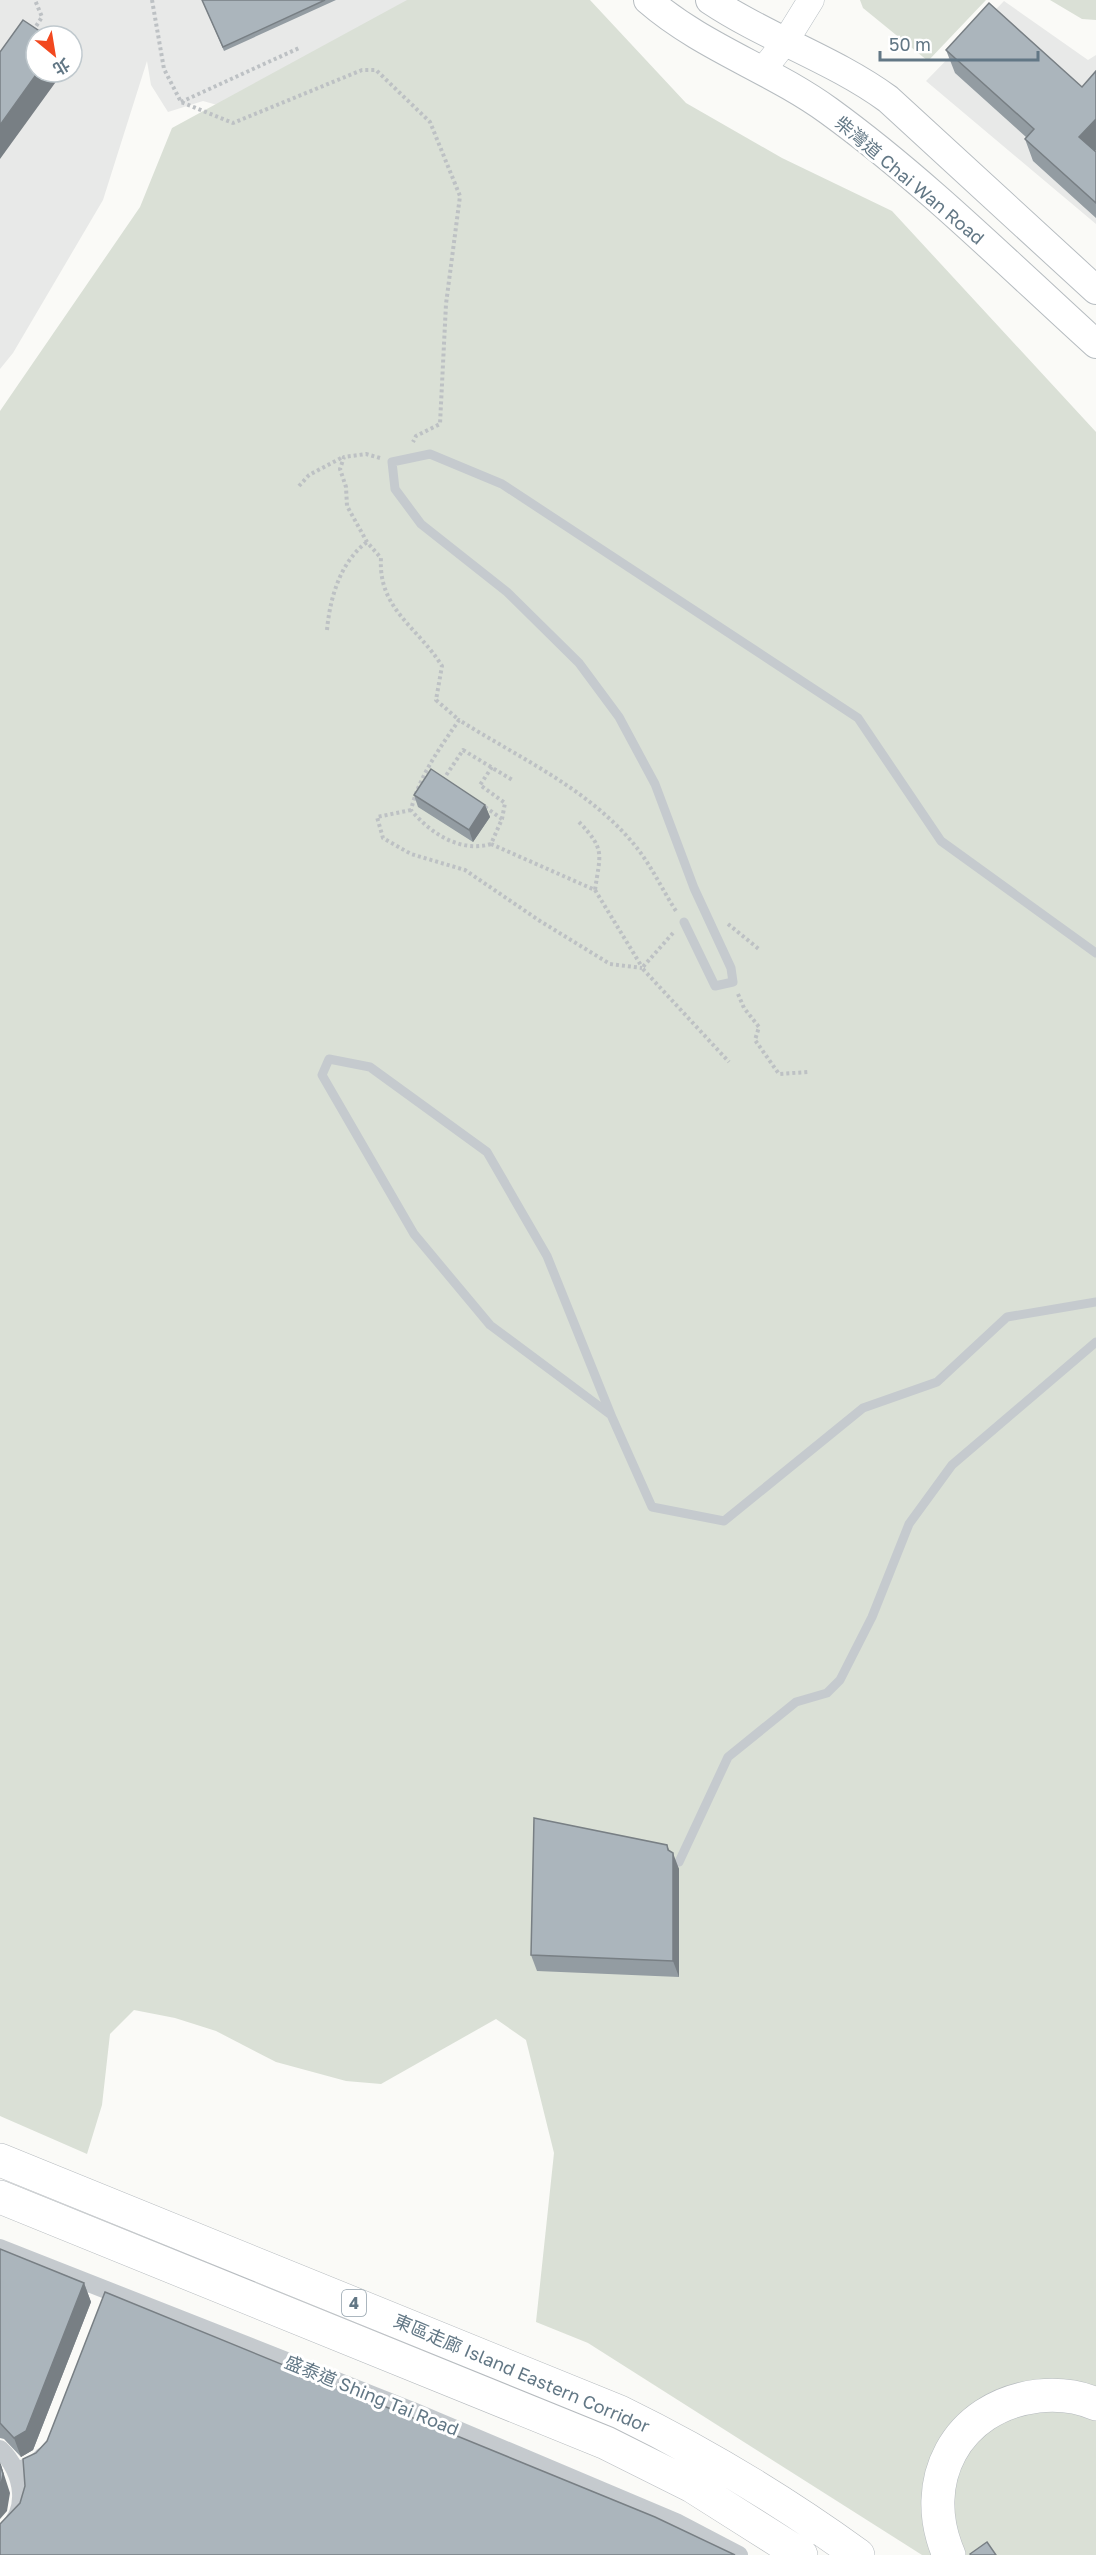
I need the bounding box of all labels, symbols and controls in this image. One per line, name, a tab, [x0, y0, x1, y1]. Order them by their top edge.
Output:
north arrow	[24, 24, 84, 84]
scale bar	[880, 24, 1038, 62]
text: 50 m	[889, 33, 931, 55]
text: 北	[50, 54, 73, 80]
street label: 柴灣道 Chai Wan Road	[831, 111, 989, 249]
road number: 4	[342, 2290, 366, 2316]
street label: 東區走廊 Island Eastern Corridor	[391, 2309, 653, 2437]
street label: 盛泰道 Shing Tai Road	[282, 2350, 462, 2440]

